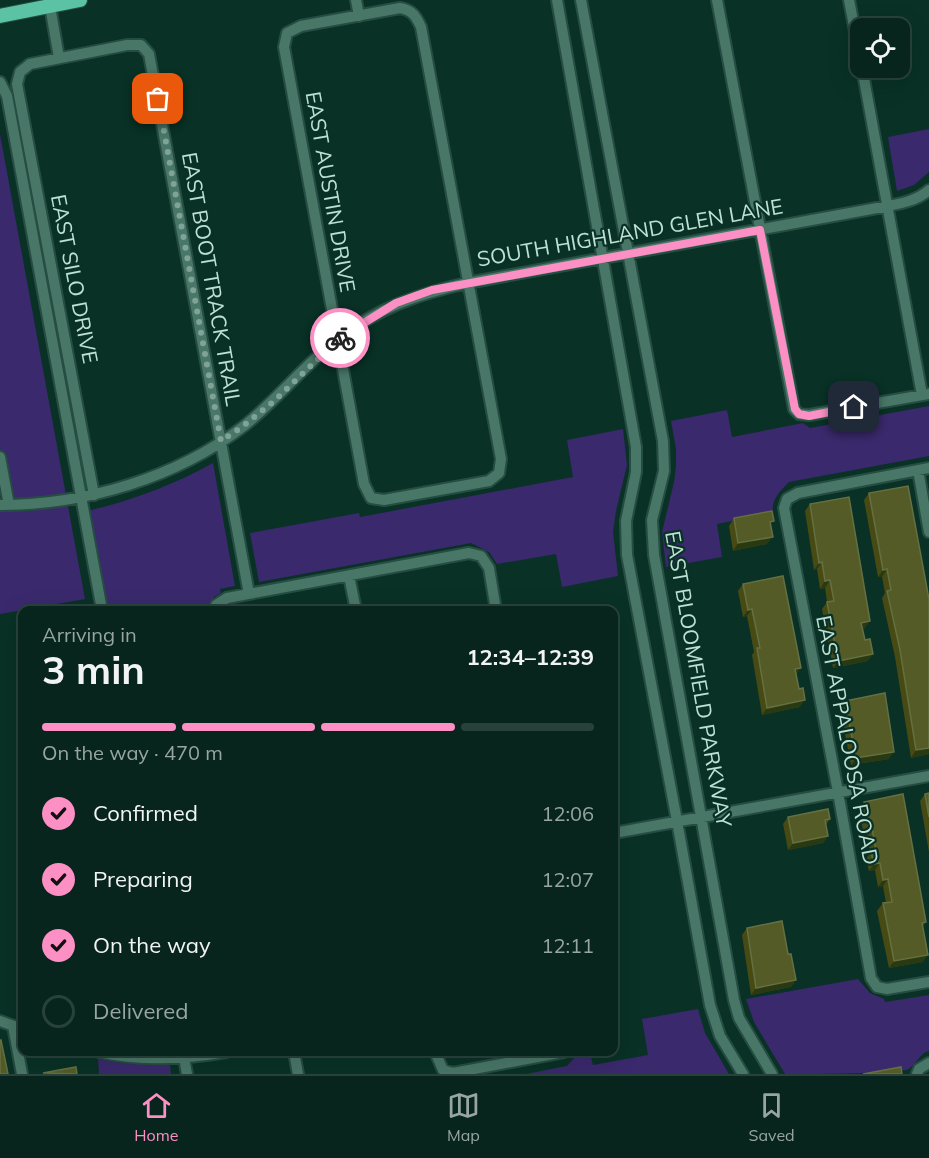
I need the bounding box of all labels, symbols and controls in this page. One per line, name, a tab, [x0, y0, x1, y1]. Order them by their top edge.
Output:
map controls	[850, 18, 910, 78]
button: locate	[850, 18, 910, 78]
pin	[132, 73, 183, 124]
icon: bag	[141, 82, 174, 115]
street label: EAST AUSTIN DRIVE	[300, 89, 361, 294]
street label: EAST BOOT TRACK TRAIL	[177, 150, 247, 408]
street label: EAST SILO DRIVE	[46, 192, 104, 366]
street label: SOUTH HIGHLAND GLEN LANE	[475, 192, 785, 272]
courier	[310, 308, 370, 368]
icon: bike	[324, 322, 357, 355]
pin	[828, 381, 879, 432]
icon: home	[837, 390, 870, 423]
street label: EAST BLOOMFIELD PARKWAY	[660, 529, 738, 829]
street label: EAST APPALOOSA ROAD	[811, 613, 885, 867]
text: Arriving in	[42, 622, 137, 647]
text: 12:34–12:39	[466, 643, 594, 671]
text: 3 min	[42, 645, 145, 694]
text: On the way · 470 m	[42, 740, 223, 765]
icon: check	[42, 797, 75, 830]
text: Confirmed	[93, 799, 198, 827]
text: 12:06	[541, 801, 594, 826]
icon: check	[42, 863, 75, 896]
text: Preparing	[93, 865, 193, 893]
text: 12:07	[541, 867, 594, 892]
icon: check	[42, 929, 75, 962]
text: On the way	[93, 931, 211, 959]
text: 12:11	[541, 933, 594, 958]
text: Delivered	[93, 997, 188, 1025]
tab: Home	[134, 1089, 178, 1145]
tab: Map	[447, 1089, 480, 1145]
tab: Saved	[749, 1089, 795, 1145]

